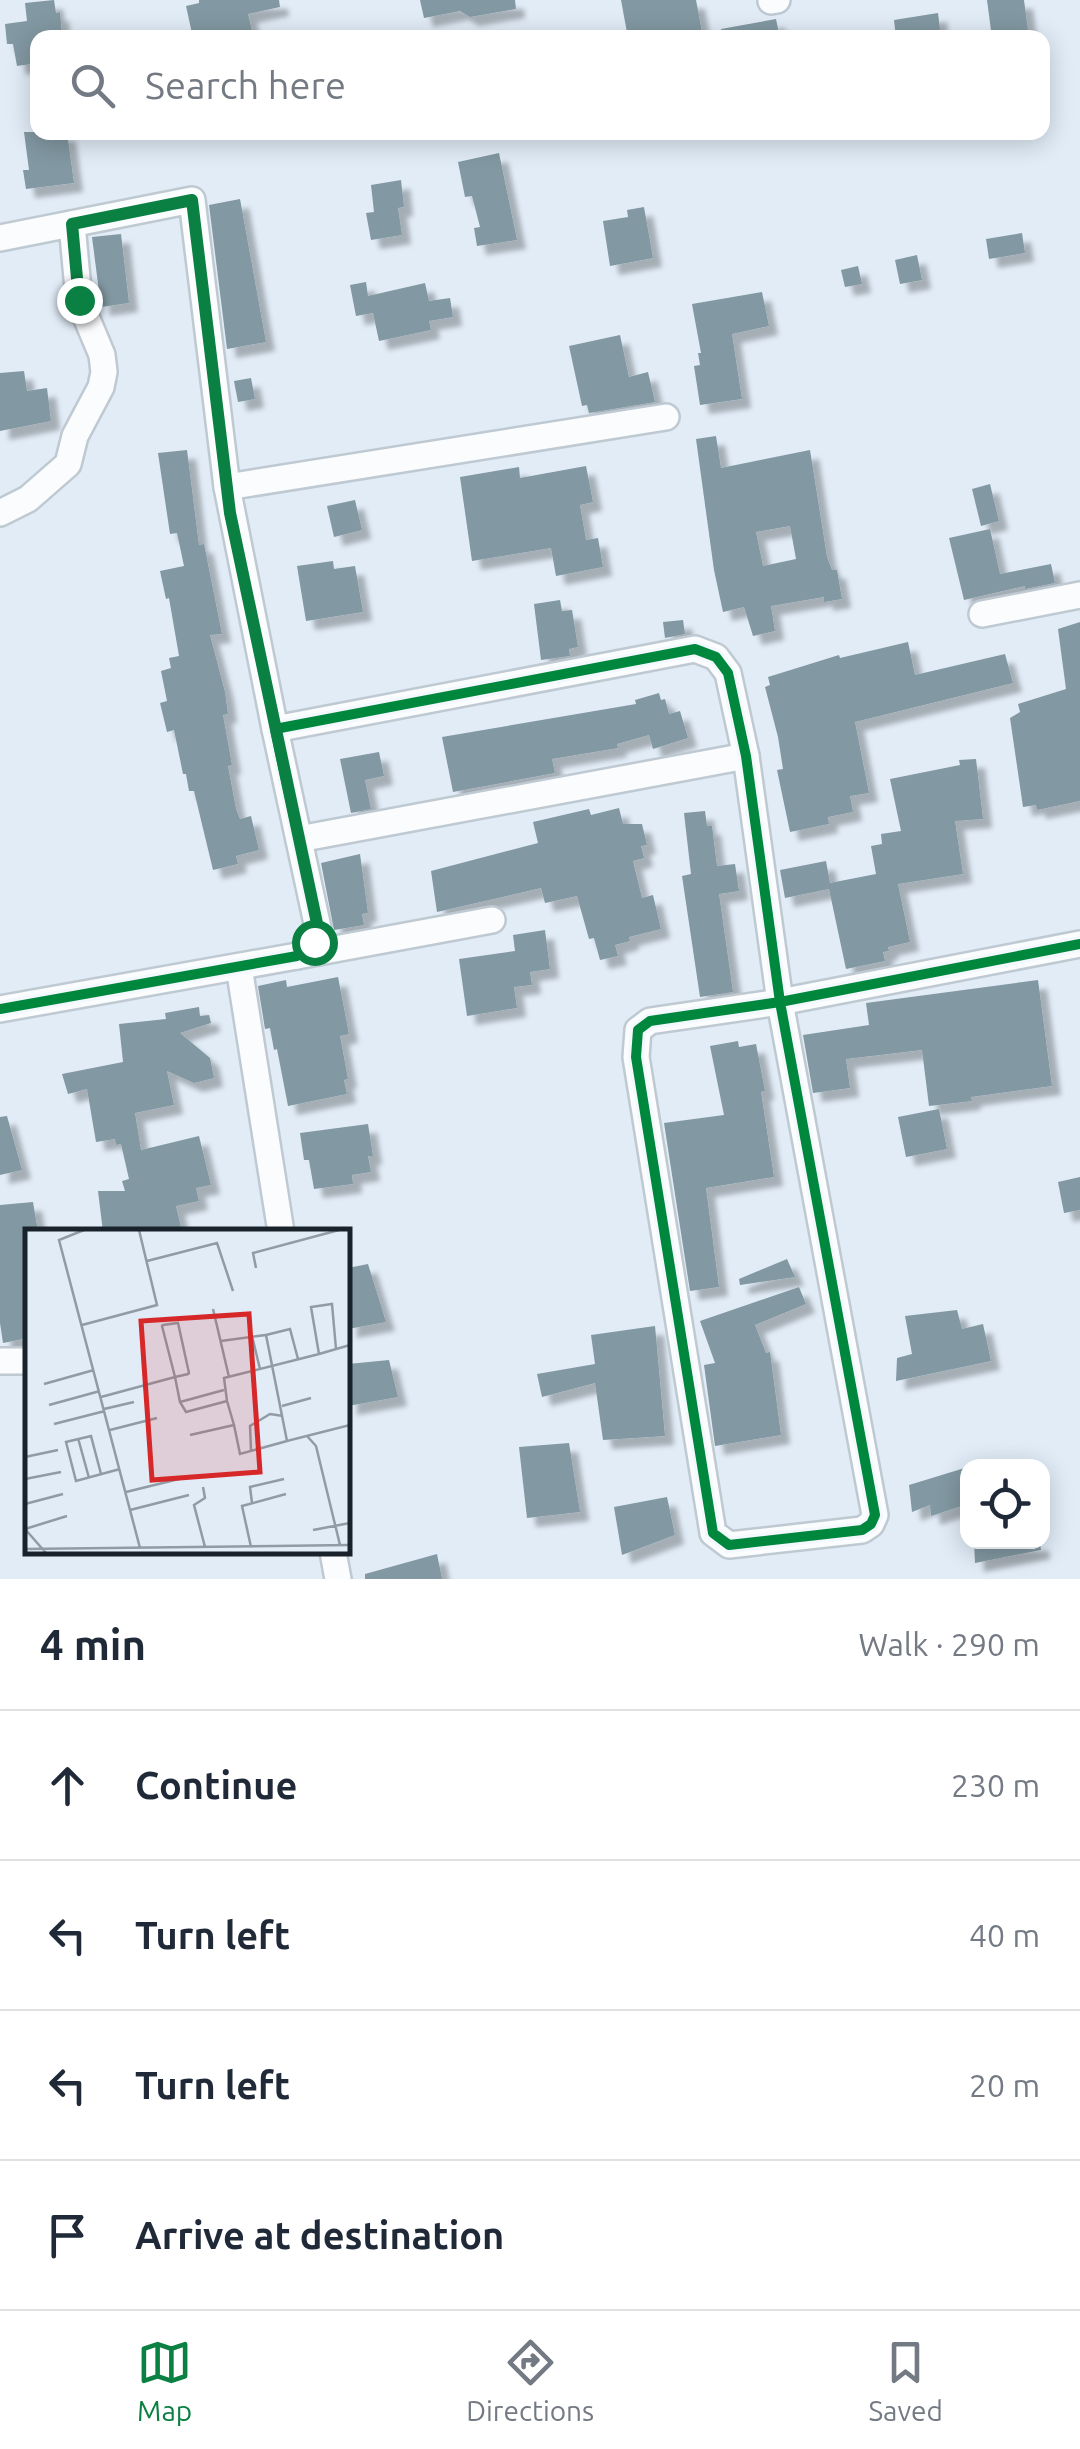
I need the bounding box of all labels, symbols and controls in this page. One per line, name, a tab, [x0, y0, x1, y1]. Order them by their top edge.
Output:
search box	[30, 30, 1050, 140]
icon: search	[65, 58, 120, 113]
text: Search here	[145, 64, 346, 106]
route end	[57, 278, 103, 324]
route start	[292, 920, 338, 966]
inset map	[25, 1229, 350, 1554]
map controls	[960, 1459, 1050, 1549]
button: locate	[960, 1459, 1050, 1549]
text: 4 min	[40, 1621, 146, 1668]
text: Walk · 290 m	[858, 1626, 1040, 1662]
icon: ahead	[40, 1758, 95, 1813]
text: Continue	[135, 1764, 297, 1806]
text: 230 m	[951, 1767, 1040, 1803]
icon: left	[40, 1908, 95, 1963]
text: Turn left	[135, 1914, 290, 1956]
text: 40 m	[969, 1917, 1040, 1953]
icon: left	[40, 2058, 95, 2113]
text: Turn left	[135, 2064, 290, 2106]
text: 20 m	[969, 2067, 1040, 2103]
icon: arrive	[40, 2208, 95, 2263]
text: Arrive at destination	[135, 2214, 504, 2256]
tab: Map	[137, 2335, 192, 2426]
tab: Directions	[466, 2335, 594, 2426]
tab: Saved	[868, 2335, 943, 2426]

